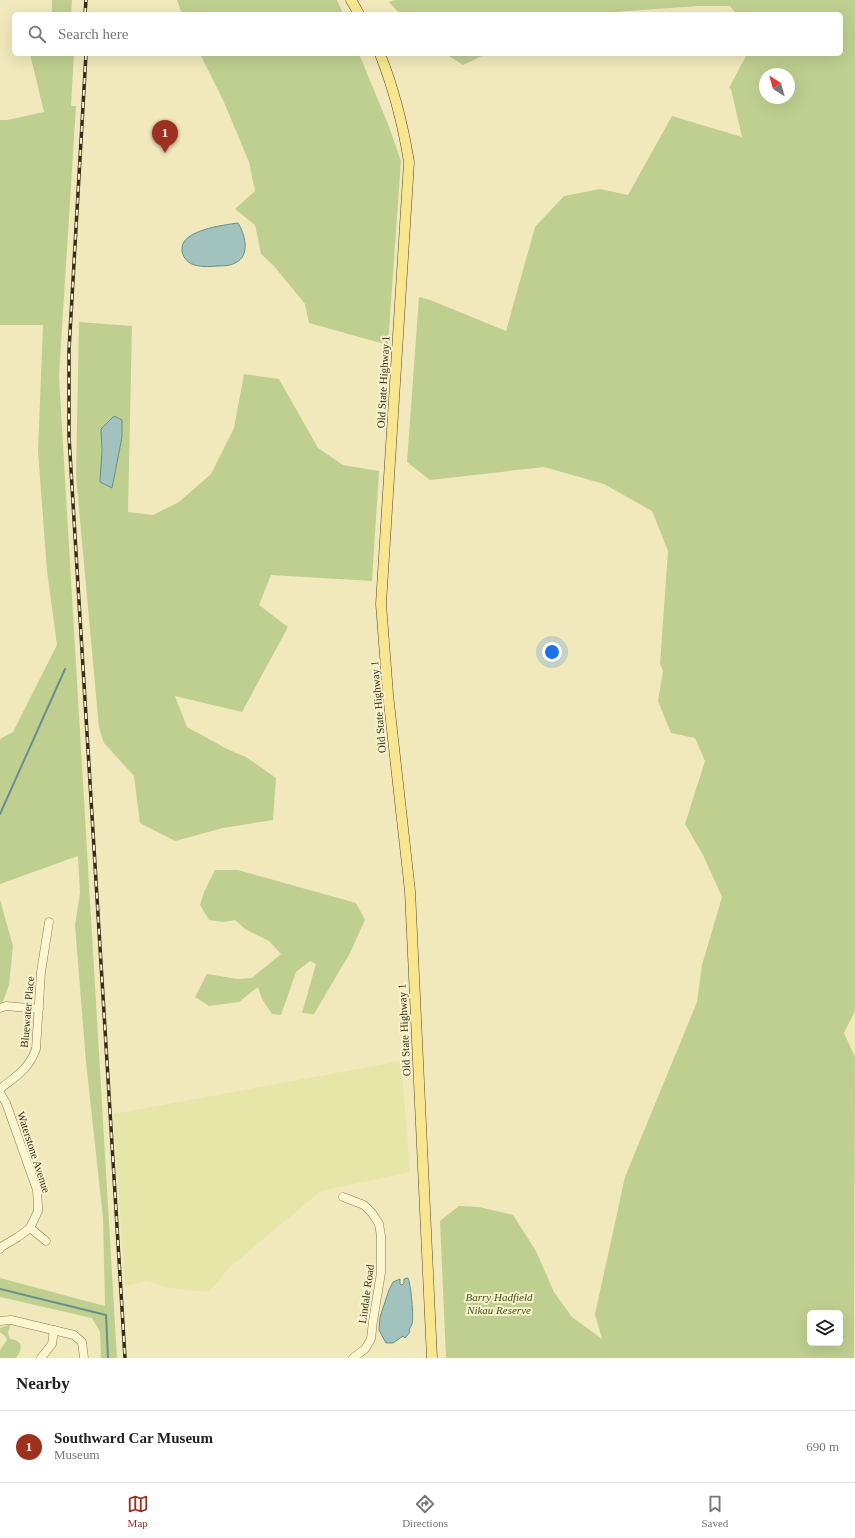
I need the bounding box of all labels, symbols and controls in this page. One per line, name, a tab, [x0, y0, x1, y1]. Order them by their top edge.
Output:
search box	[12, 12, 843, 56]
icon: search	[26, 23, 48, 45]
text: Search here	[58, 26, 128, 42]
north arrow	[759, 68, 795, 104]
pin: 1	[152, 120, 178, 153]
street label: Old State Highway 1	[375, 335, 391, 429]
your location	[542, 642, 562, 662]
street label: Old State Highway 1	[368, 660, 388, 754]
street label: Bluewater Place	[18, 976, 36, 1048]
street label: Old State Highway 1	[396, 983, 412, 1077]
street label: Waterstone Avenue	[15, 1110, 53, 1194]
street label: Lindale Road	[356, 1263, 376, 1324]
park label: Barry Hadfield Nikau Reserve	[466, 1291, 533, 1316]
map controls	[807, 1310, 843, 1346]
button: layers	[807, 1310, 843, 1346]
text: Nearby	[16, 1374, 70, 1393]
text: Southward Car Museum	[54, 1430, 213, 1446]
text: 1	[26, 1439, 32, 1454]
text: 690 m	[806, 1439, 839, 1454]
text: Museum	[54, 1447, 100, 1462]
tab: Map	[127, 1493, 149, 1529]
tab: Directions	[402, 1493, 448, 1529]
tab: Saved	[701, 1493, 728, 1529]

